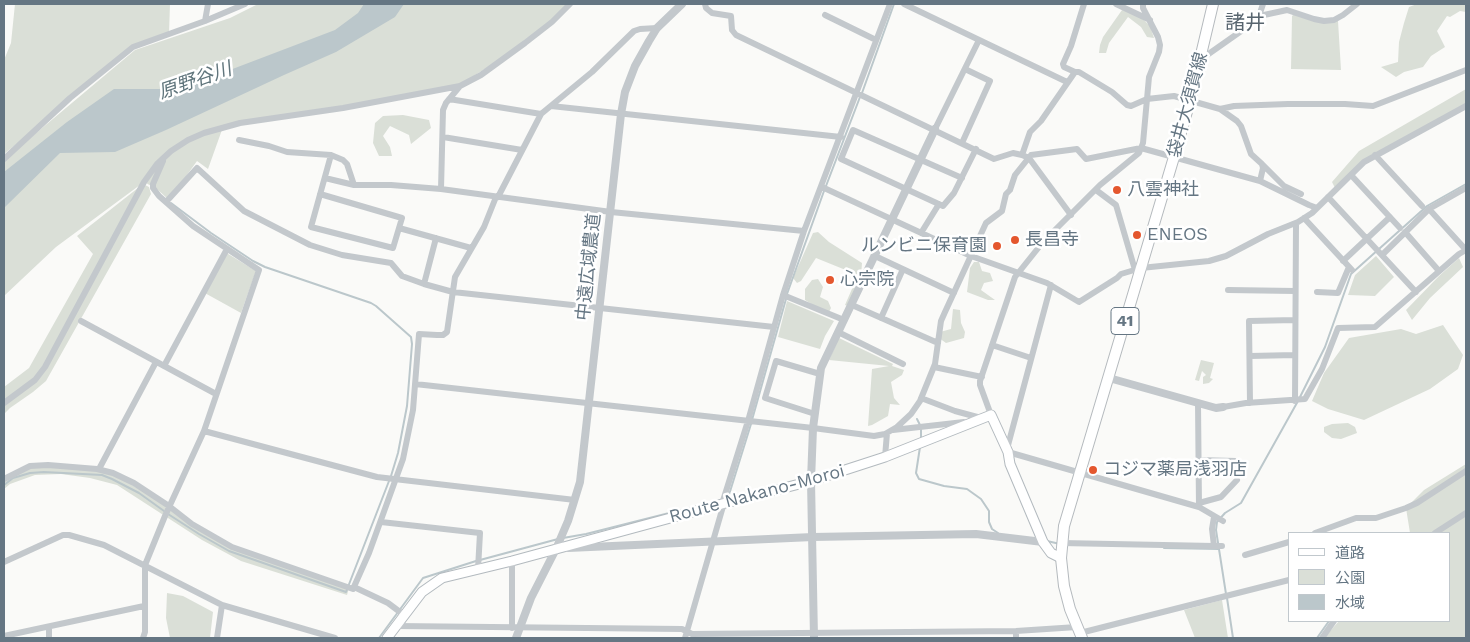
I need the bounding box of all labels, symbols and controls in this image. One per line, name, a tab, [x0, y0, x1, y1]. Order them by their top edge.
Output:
district label: 諸井	[1225, 11, 1265, 35]
street label: 袋井大須賀線	[1164, 50, 1212, 160]
water label: 原野谷川	[155, 58, 235, 104]
place label: 八雲神社	[1127, 179, 1199, 201]
marker: 八雲神社	[1111, 184, 1123, 196]
street label: 中遠広域農道	[573, 212, 605, 322]
place label: ENEOS	[1147, 224, 1208, 246]
place label: 長昌寺	[1025, 229, 1079, 251]
marker: ENEOS	[1131, 229, 1143, 241]
marker: 長昌寺	[1009, 234, 1021, 246]
place label: ルンビニ保育園	[861, 235, 987, 257]
marker: ルンビニ保育園	[991, 240, 1003, 252]
place label: 心宗院	[840, 269, 894, 291]
marker: 心宗院	[824, 274, 836, 286]
road number: 41	[1111, 308, 1139, 334]
place label: コジマ薬局浅羽店	[1103, 459, 1247, 481]
street label: Route Nakano-Moroi	[667, 460, 847, 528]
marker: コジマ薬局浅羽店	[1087, 464, 1099, 476]
legend	[1288, 532, 1450, 622]
text: 道路	[1335, 544, 1365, 562]
text: 公園	[1335, 569, 1365, 587]
text: 水域	[1335, 594, 1365, 612]

